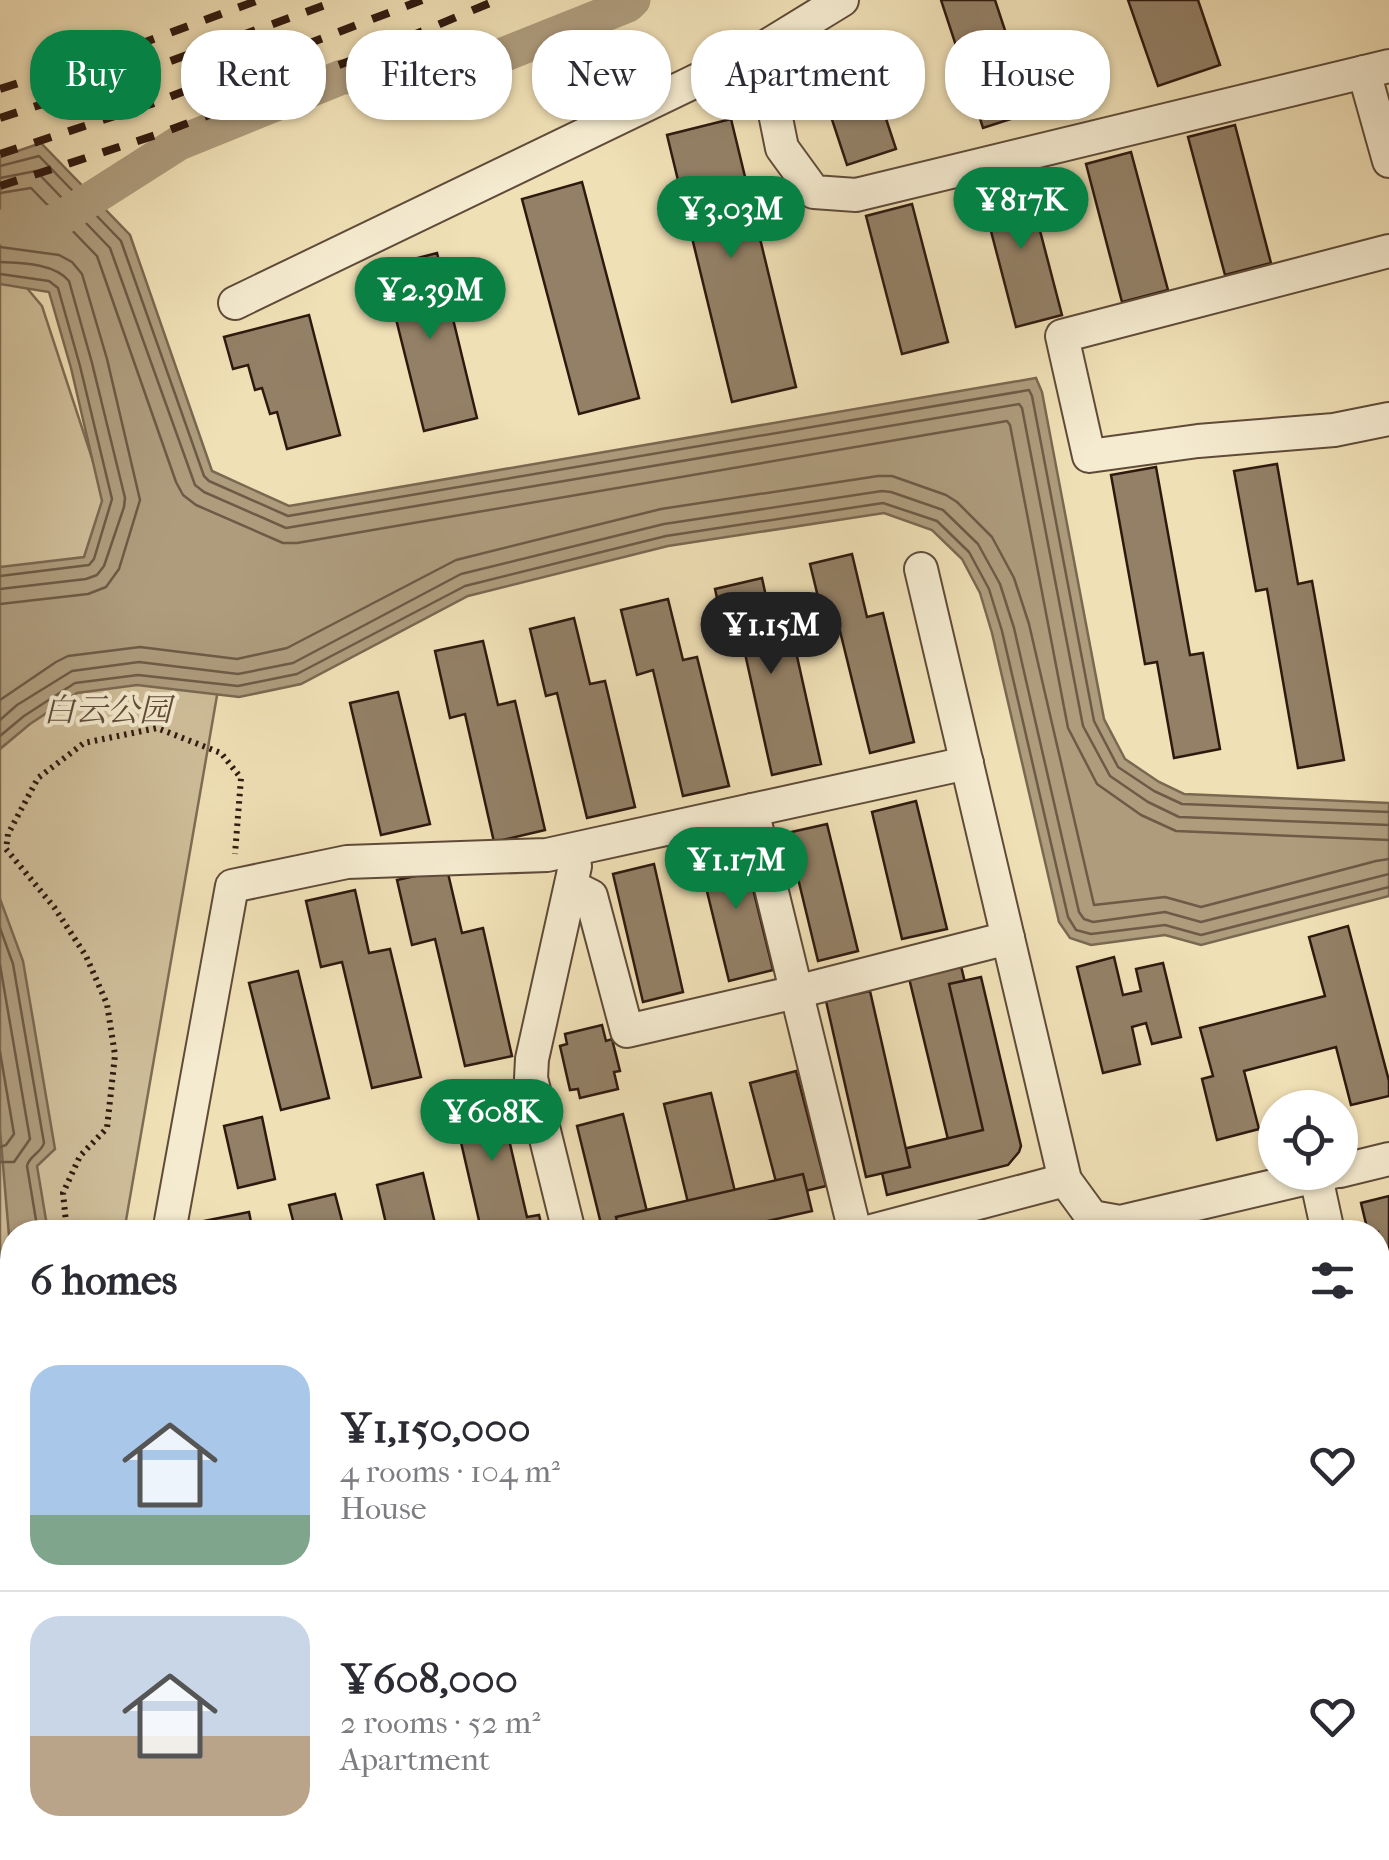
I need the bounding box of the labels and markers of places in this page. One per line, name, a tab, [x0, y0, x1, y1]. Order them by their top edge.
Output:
pin: ¥817K	[951, 167, 1091, 252]
pin: ¥3.03M	[650, 176, 812, 261]
pin: ¥2.39M	[349, 257, 511, 342]
pin: ¥1.15M	[690, 592, 852, 677]
pin: ¥1.17M	[655, 827, 817, 912]
pin: ¥608K	[422, 1079, 562, 1164]

